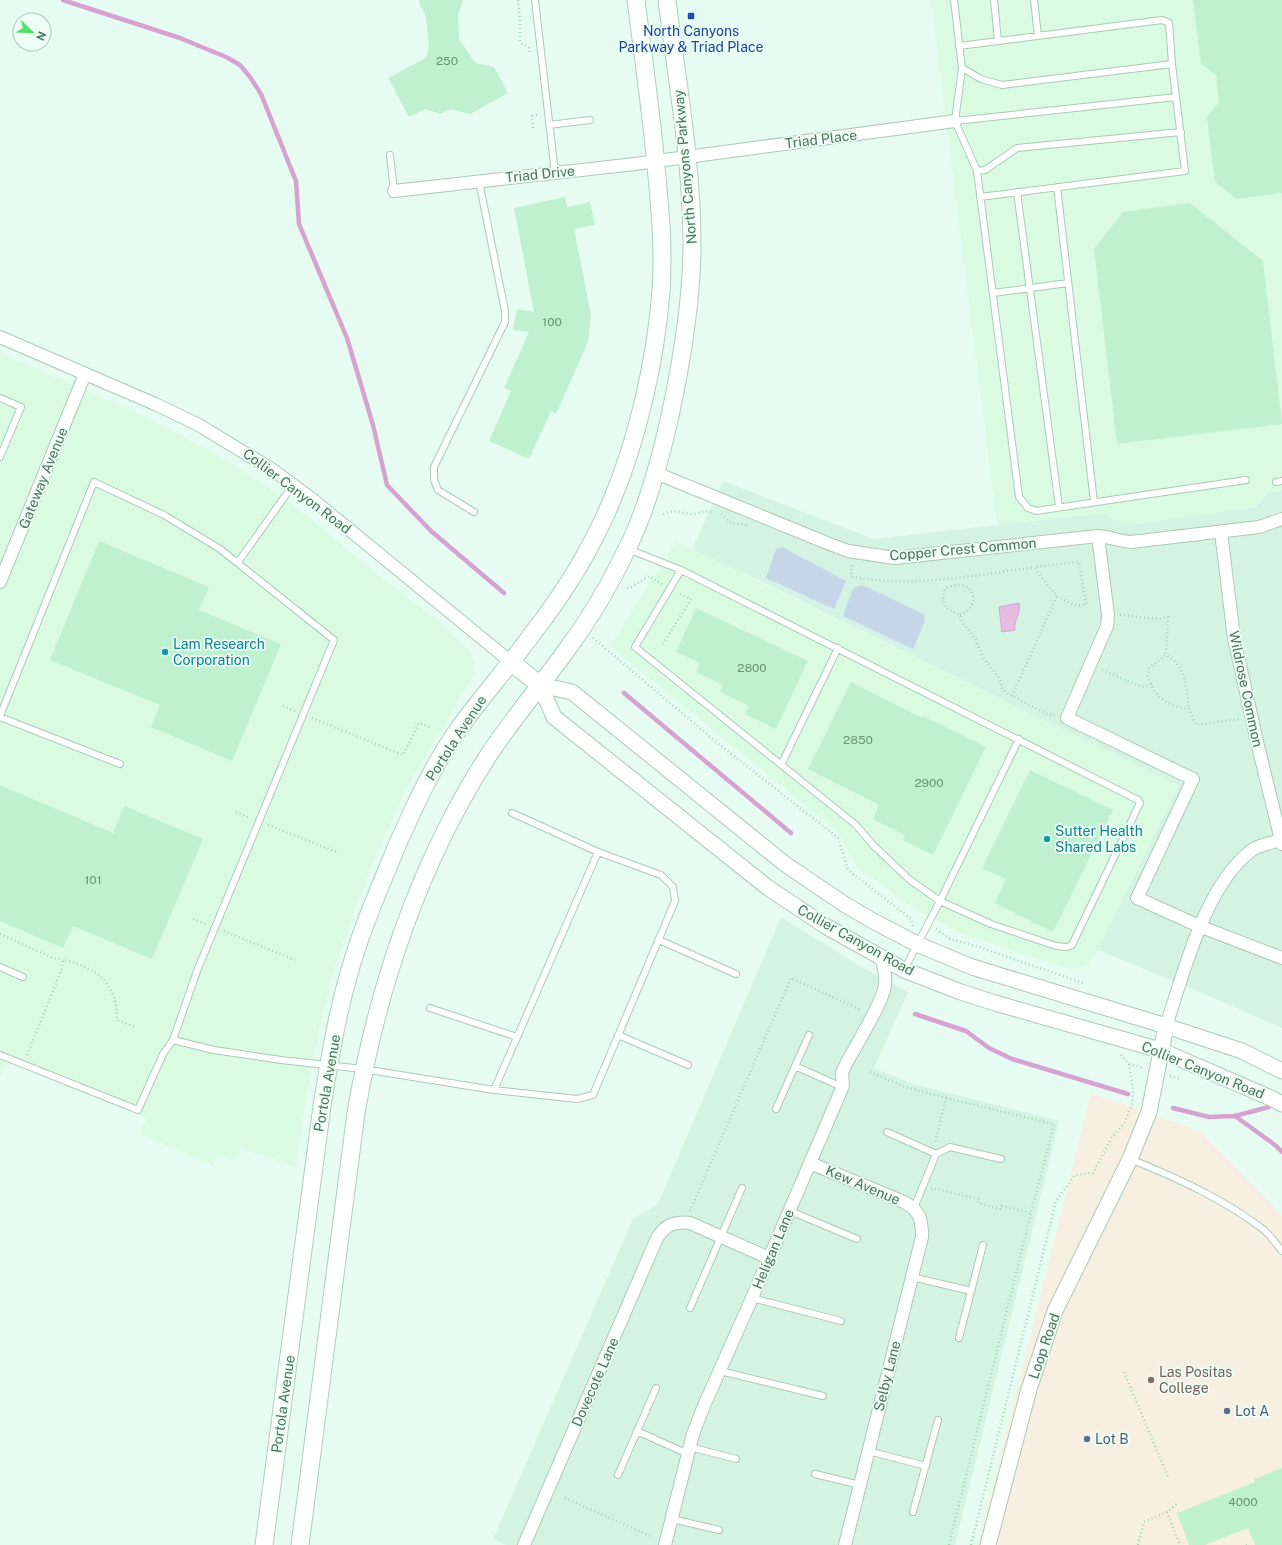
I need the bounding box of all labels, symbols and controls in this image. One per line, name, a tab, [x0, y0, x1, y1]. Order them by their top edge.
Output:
marker: North Canyons Parkway & Triad Place	[686, 11, 696, 21]
north arrow	[12, 12, 52, 52]
place label: North Canyons Parkway & Triad Place	[618, 23, 764, 55]
text: N	[34, 30, 48, 42]
house number: 250	[436, 54, 458, 68]
street label: North Canyons Parkway	[670, 88, 700, 245]
street label: Triad Place	[784, 127, 858, 151]
street label: Triad Drive	[504, 162, 576, 186]
house number: 100	[542, 315, 562, 329]
street label: Gateway Avenue	[15, 425, 71, 531]
street label: Collier Canyon Road	[240, 445, 354, 537]
street label: Copper Crest Common	[889, 535, 1037, 563]
street label: Wildrose Common	[1226, 629, 1266, 749]
place label: Lam Research Corporation	[173, 636, 265, 668]
marker: Lam Research Corporation	[160, 647, 170, 657]
house number: 2800	[737, 661, 767, 675]
street label: Portola Avenue	[422, 692, 490, 784]
house number: 2850	[843, 733, 873, 747]
house number: 2900	[914, 776, 944, 790]
place label: Sutter Health Shared Labs	[1055, 823, 1143, 855]
marker: Sutter Health Shared Labs	[1042, 834, 1052, 844]
house number: 101	[84, 873, 102, 887]
street label: Collier Canyon Road	[795, 901, 917, 979]
street label: Portola Avenue	[311, 1033, 343, 1133]
street label: Collier Canyon Road	[1139, 1038, 1267, 1102]
street label: Kew Avenue	[823, 1162, 903, 1208]
street label: Heligan Lane	[749, 1206, 797, 1291]
street label: Loop Road	[1025, 1311, 1063, 1381]
street label: Dovecote Lane	[568, 1335, 622, 1429]
street label: Selby Lane	[871, 1339, 904, 1413]
street label: Portola Avenue	[268, 1354, 298, 1454]
place label: Las Positas College	[1159, 1364, 1232, 1396]
marker: Las Positas College	[1146, 1375, 1156, 1385]
place label: Lot A	[1235, 1403, 1269, 1419]
marker: Lot A	[1222, 1406, 1232, 1416]
place label: Lot B	[1095, 1431, 1129, 1447]
marker: Lot B	[1082, 1434, 1092, 1444]
house number: 4000	[1228, 1495, 1258, 1509]

